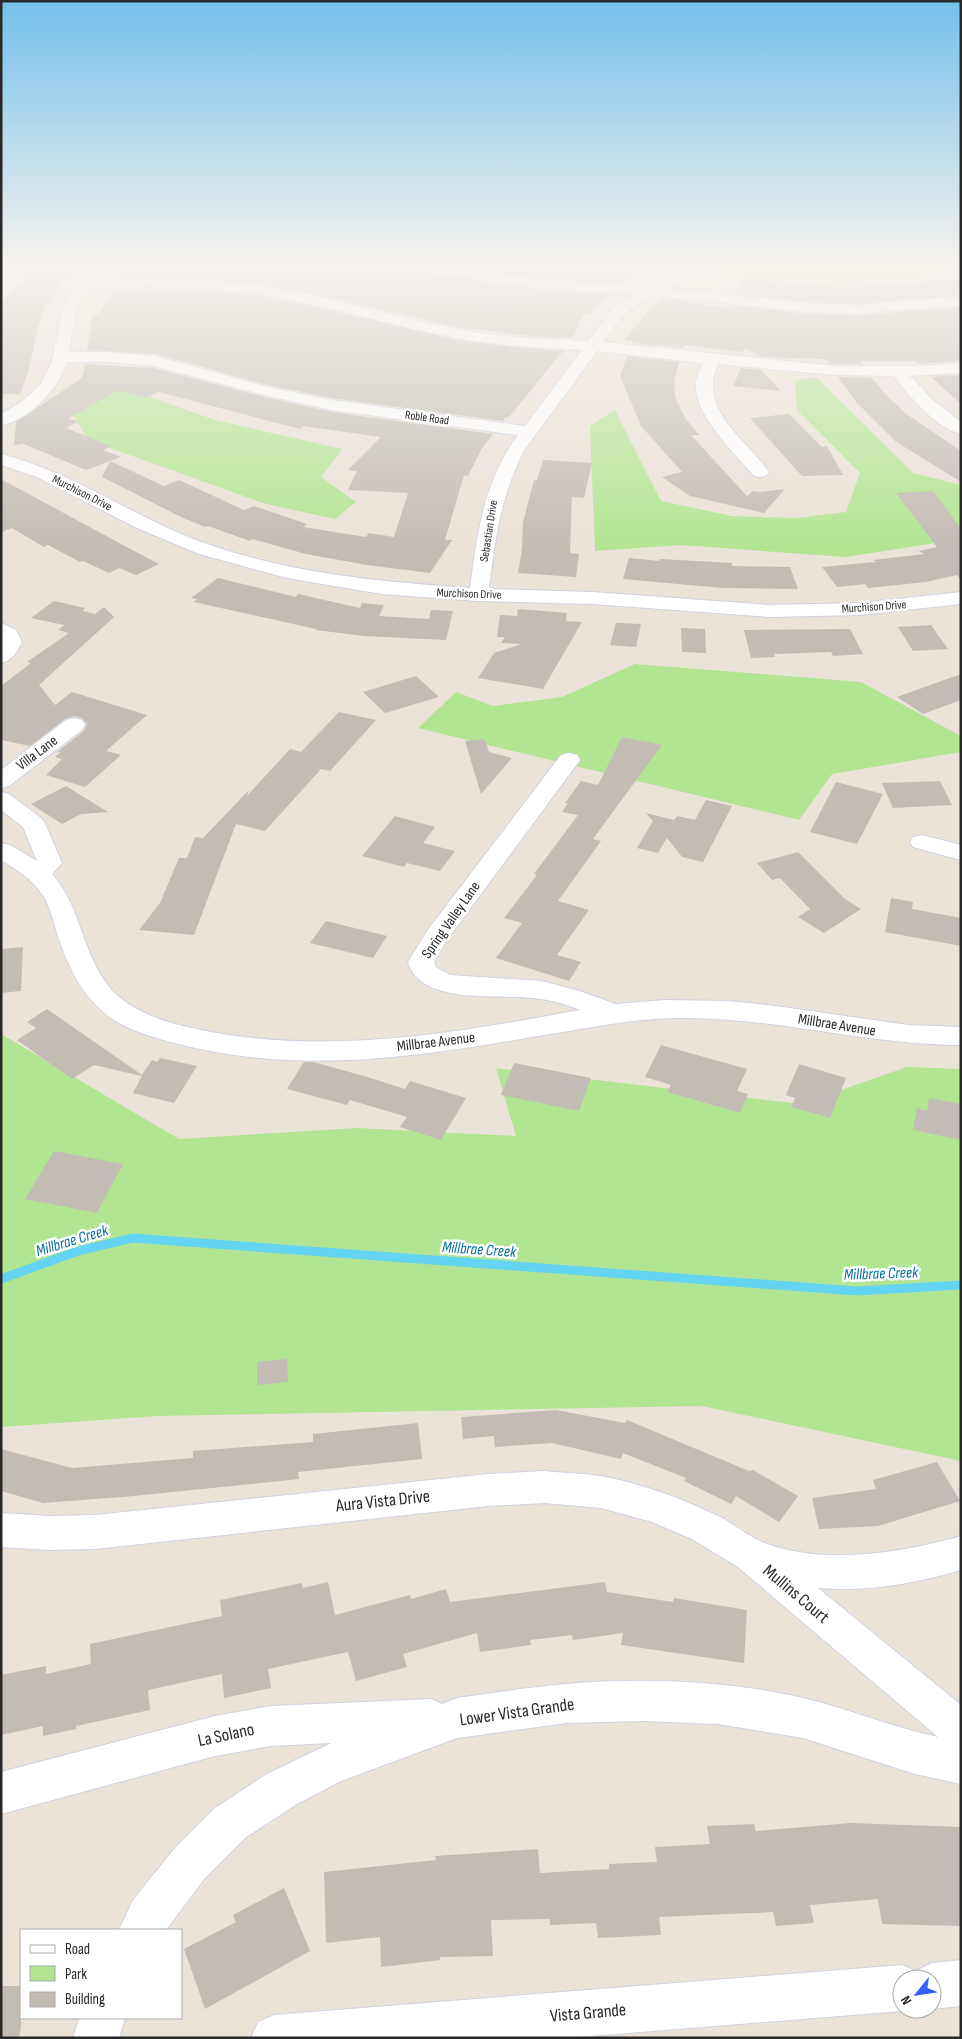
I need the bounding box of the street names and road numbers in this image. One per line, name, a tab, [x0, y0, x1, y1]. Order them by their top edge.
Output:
street label: Roble Road	[404, 407, 450, 429]
street label: Murchison Drive	[50, 472, 114, 514]
street label: Sebastian Drive	[477, 499, 501, 563]
street label: Murchison Drive	[436, 585, 502, 603]
street label: Murchison Drive	[841, 597, 907, 617]
street label: Villa Lane	[12, 731, 62, 775]
street label: Spring Valley Lane	[417, 878, 485, 962]
street label: Millbrae Avenue	[797, 1009, 877, 1041]
street label: Millbrae Avenue	[396, 1028, 476, 1056]
street label: Aura Vista Drive	[334, 1486, 431, 1516]
street label: Mullins Court	[759, 1560, 834, 1628]
street label: Lower Vista Grande	[458, 1694, 576, 1730]
street label: La Solano	[196, 1719, 256, 1751]
street label: Vista Grande	[549, 1999, 627, 2027]

